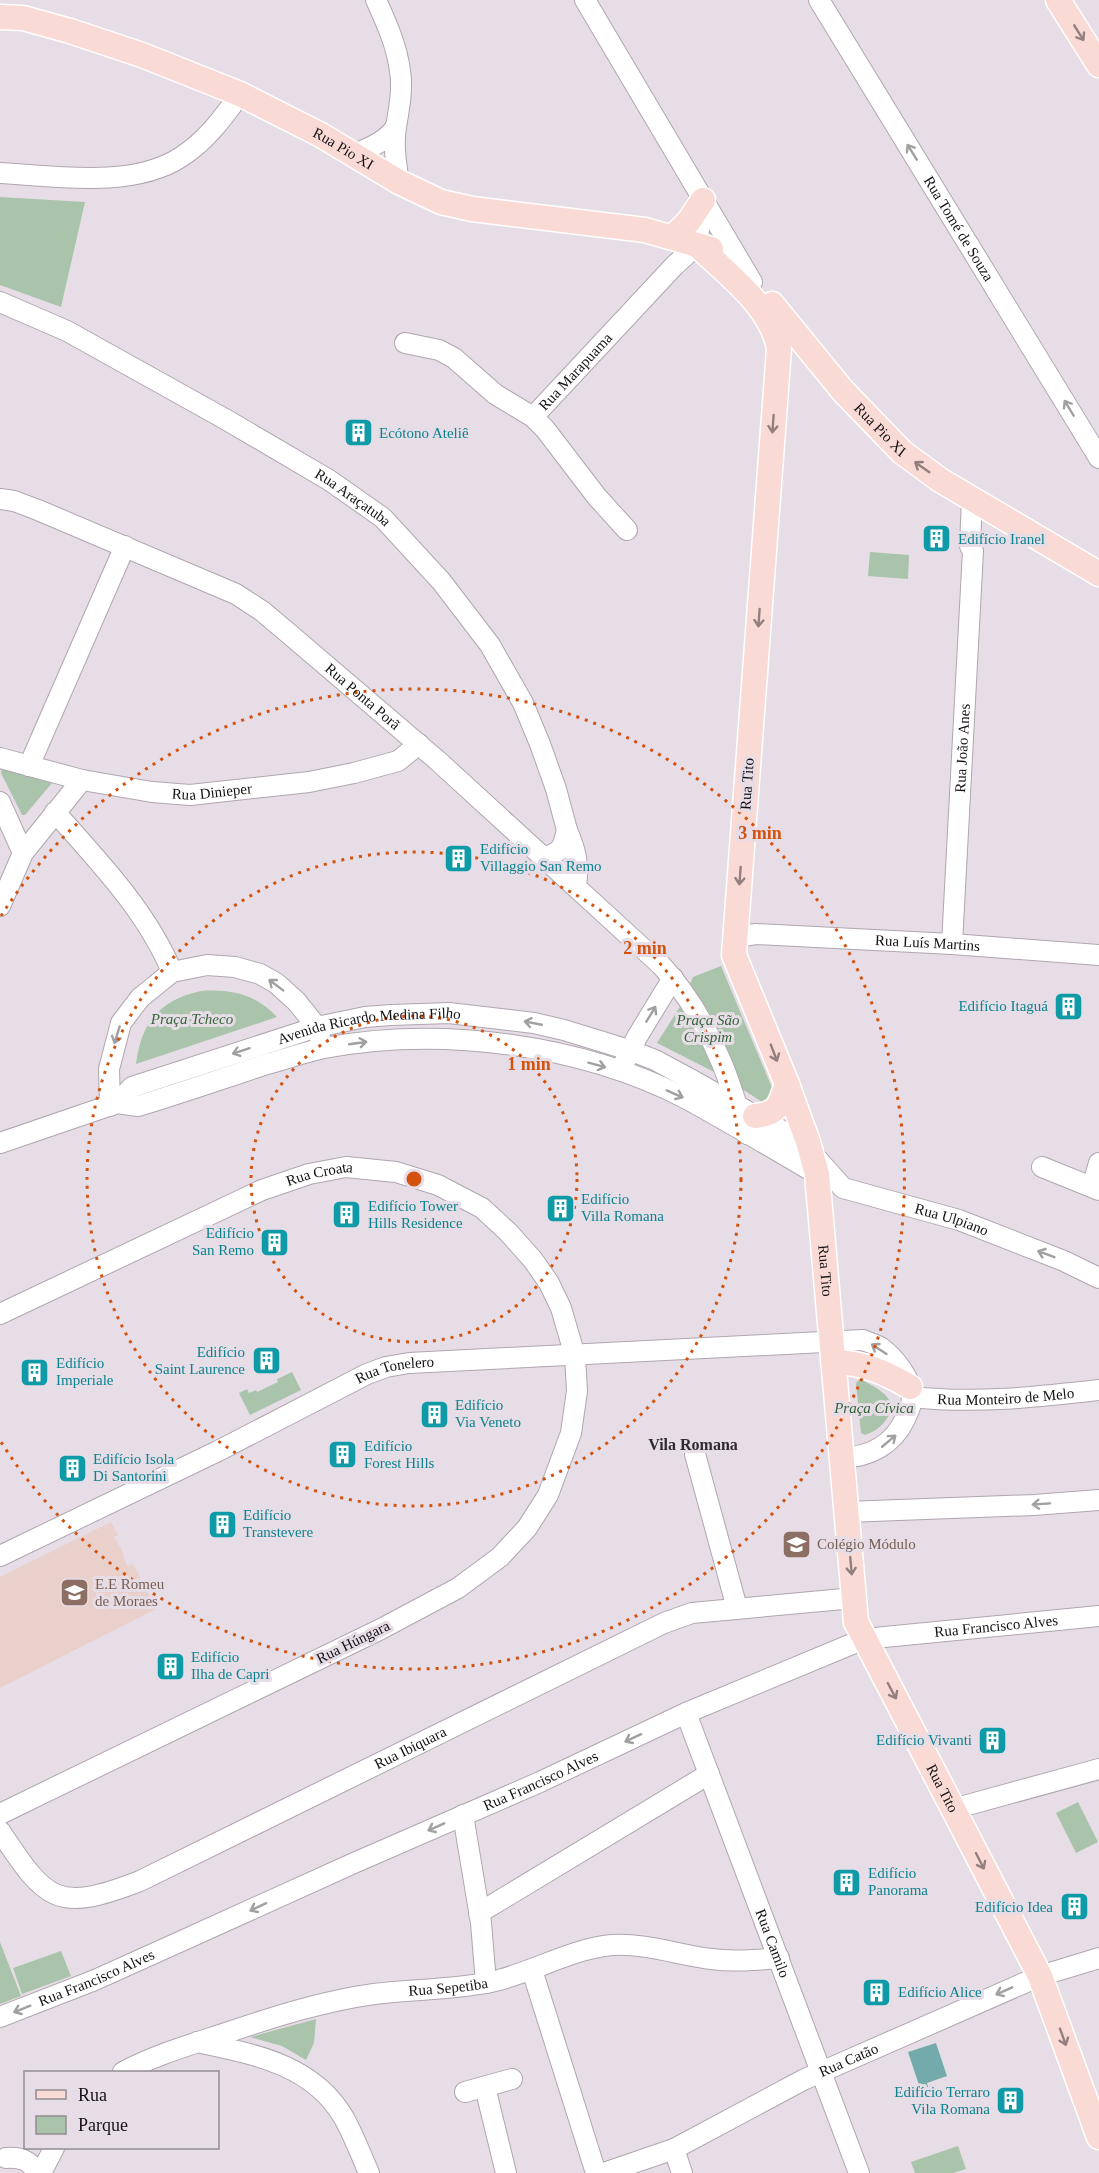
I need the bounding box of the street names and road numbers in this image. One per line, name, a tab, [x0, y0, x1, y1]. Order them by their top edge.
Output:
street label: Rua Pio XI	[311, 124, 376, 173]
street label: Rua Tomé de Souza	[921, 173, 997, 284]
street label: Rua Marapuama	[535, 330, 615, 414]
street label: Rua Pio XI	[851, 400, 909, 460]
street label: Rua Araçatuba	[312, 466, 394, 530]
street label: Rua Ponta Porã	[322, 660, 404, 733]
street label: Rua João Anes	[952, 703, 973, 793]
street label: Rua Tito	[737, 757, 757, 811]
street label: Rua Dinieper	[171, 780, 253, 803]
street label: Rua Luís Martins	[875, 932, 981, 954]
street label: Avenida Ricardo Medina Filho	[275, 1005, 462, 1047]
street label: Rua Croata	[284, 1159, 354, 1189]
street label: Rua Ulpiano	[913, 1200, 991, 1239]
street label: Rua Tito	[815, 1244, 836, 1297]
street label: Rua Tonelero	[353, 1354, 434, 1387]
street label: Rua Monteiro de Melo	[937, 1385, 1075, 1408]
street label: Rua Francisco Alves	[933, 1612, 1059, 1640]
street label: Rua Húngara	[314, 1617, 393, 1667]
street label: Rua Ibiquara	[372, 1723, 449, 1772]
street label: Rua Francisco Alves	[481, 1748, 601, 1814]
street label: Rua Tito	[923, 1761, 962, 1815]
street label: Rua Camilo	[752, 1907, 793, 1980]
street label: Rua Francisco Alves	[36, 1946, 157, 2009]
street label: Rua Sepetiba	[408, 1975, 489, 1999]
street label: Rua Catão	[816, 2040, 881, 2080]

